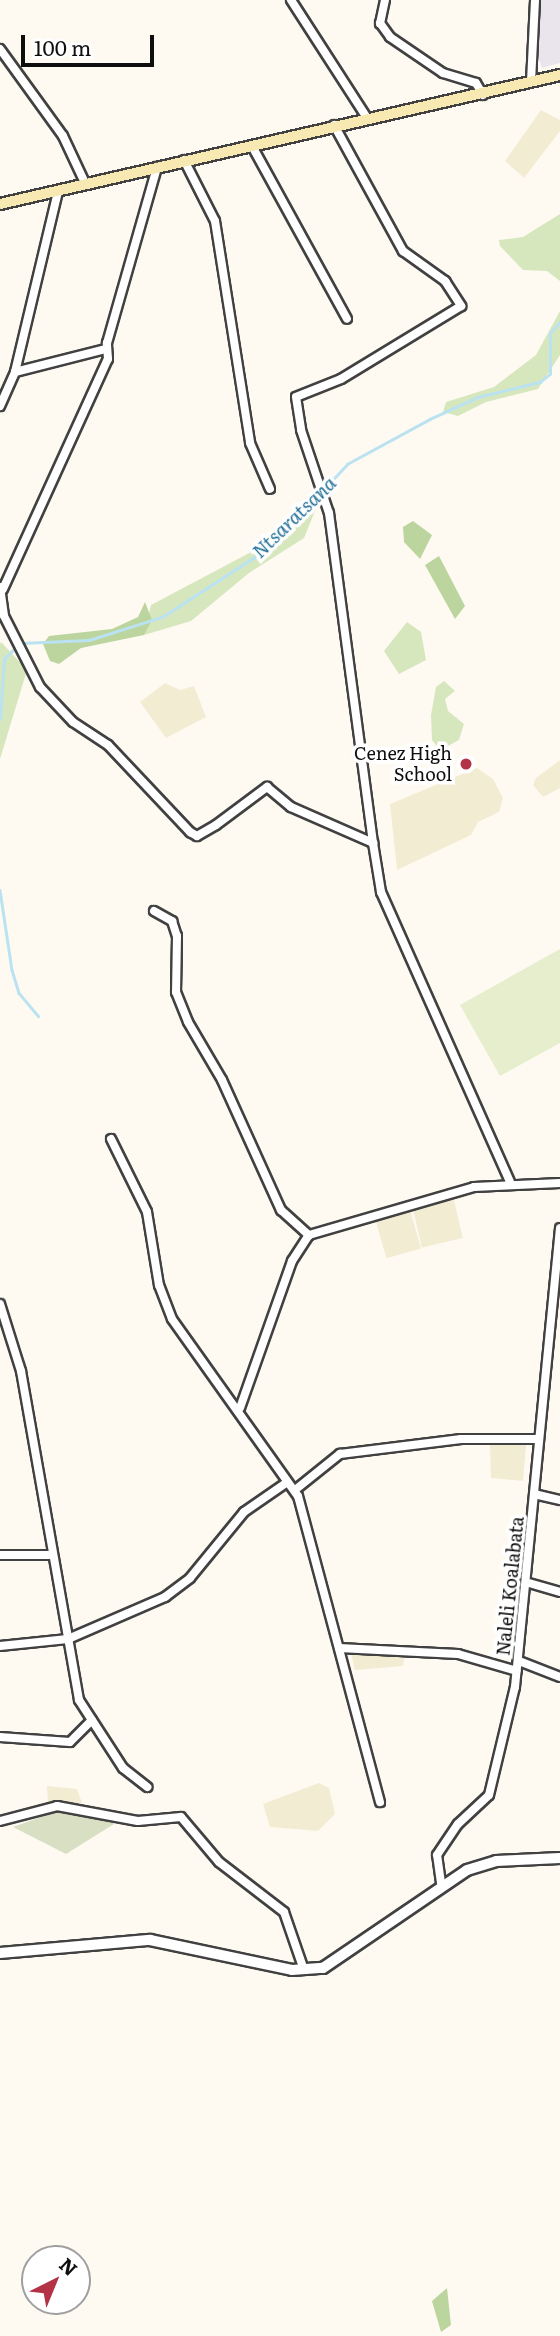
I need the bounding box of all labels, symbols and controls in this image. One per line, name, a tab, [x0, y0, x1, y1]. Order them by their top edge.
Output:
scale bar	[24, 21, 158, 65]
text: 100 m	[34, 31, 91, 62]
water label: Ntsaratsana	[247, 471, 341, 563]
place label: Cenez High School	[354, 743, 452, 786]
marker: Cenez High School	[458, 756, 474, 772]
street label: Naleli Koalabata	[492, 1515, 528, 1657]
north arrow	[21, 2245, 91, 2315]
text: N	[54, 2250, 84, 2282]

